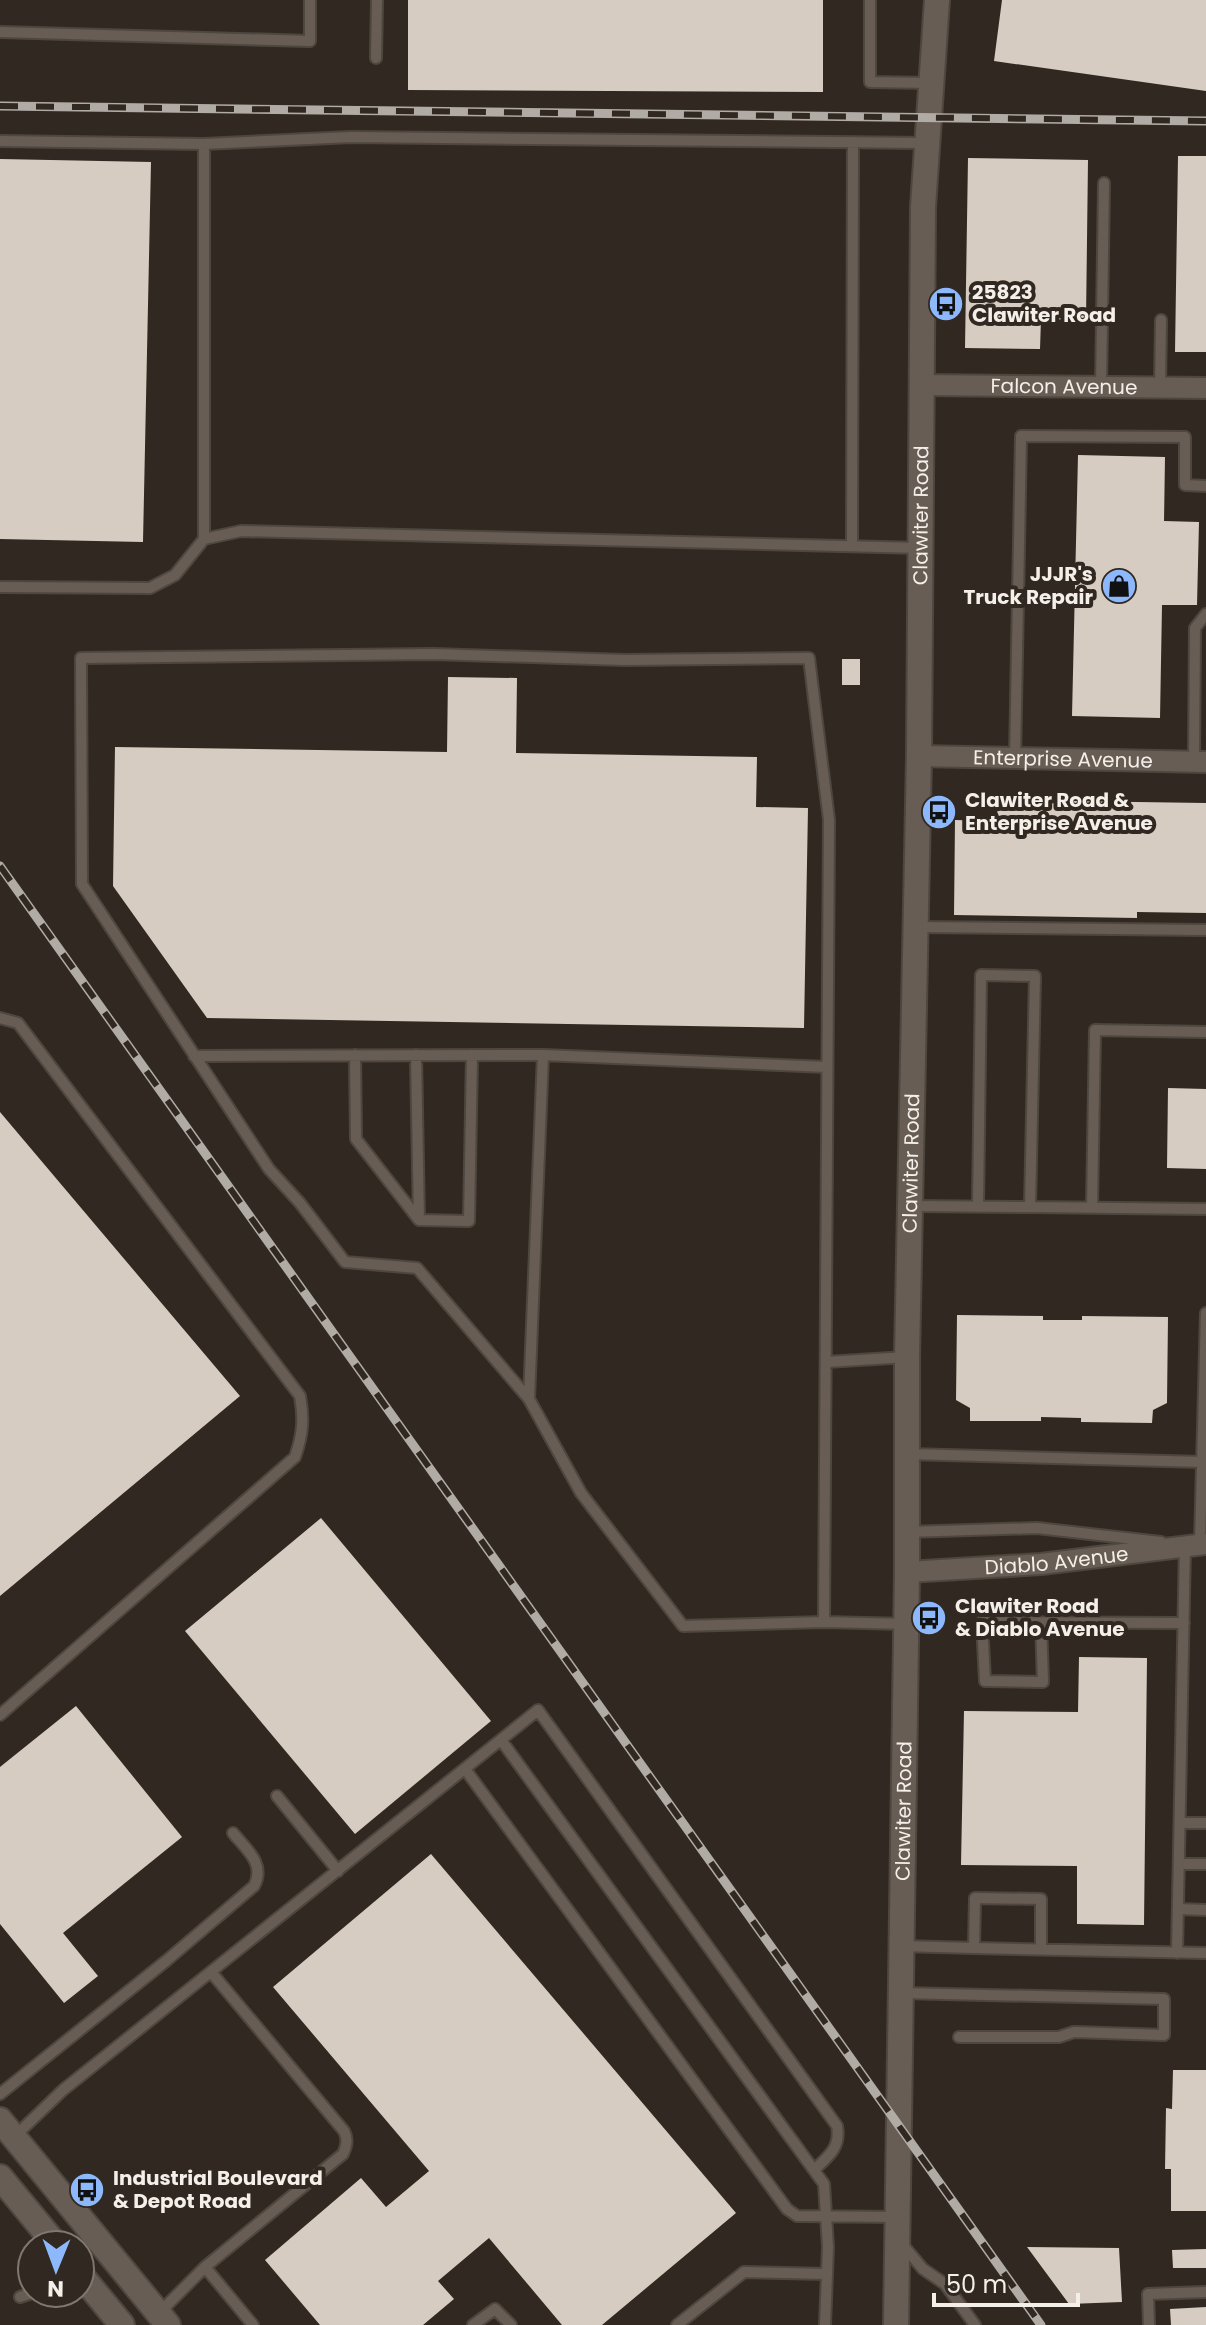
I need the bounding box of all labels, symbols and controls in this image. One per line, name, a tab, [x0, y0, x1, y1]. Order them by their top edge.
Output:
place label: 25823 Clawiter Road	[972, 278, 1116, 329]
bus stop icon: 25823 Clawiter Road	[927, 285, 965, 323]
street label: Falcon Avenue	[990, 372, 1138, 401]
street label: Clawiter Road	[906, 445, 935, 585]
place label: JJJR's Truck Repair	[963, 560, 1093, 611]
shop icon: JJJR's Truck Repair	[1100, 567, 1138, 605]
street label: Enterprise Avenue	[973, 743, 1153, 775]
place label: Clawiter Road & Enterprise Avenue	[965, 786, 1153, 837]
bus stop icon: Clawiter Road & Enterprise Avenue	[920, 793, 958, 831]
street label: Clawiter Road	[895, 1093, 926, 1233]
street label: Diablo Avenue	[984, 1540, 1130, 1581]
place label: Clawiter Road & Diablo Avenue	[955, 1592, 1125, 1643]
bus stop icon: Clawiter Road & Diablo Avenue	[910, 1599, 948, 1637]
street label: Clawiter Road	[888, 1741, 919, 1881]
place label: Industrial Boulevard & Depot Road	[113, 2164, 323, 2215]
bus stop icon: Industrial Boulevard & Depot Road	[68, 2171, 106, 2209]
north arrow	[16, 2229, 96, 2309]
scale bar	[934, 2257, 1078, 2307]
text: 50 m	[946, 2268, 1007, 2301]
text: N	[47, 2273, 64, 2304]

